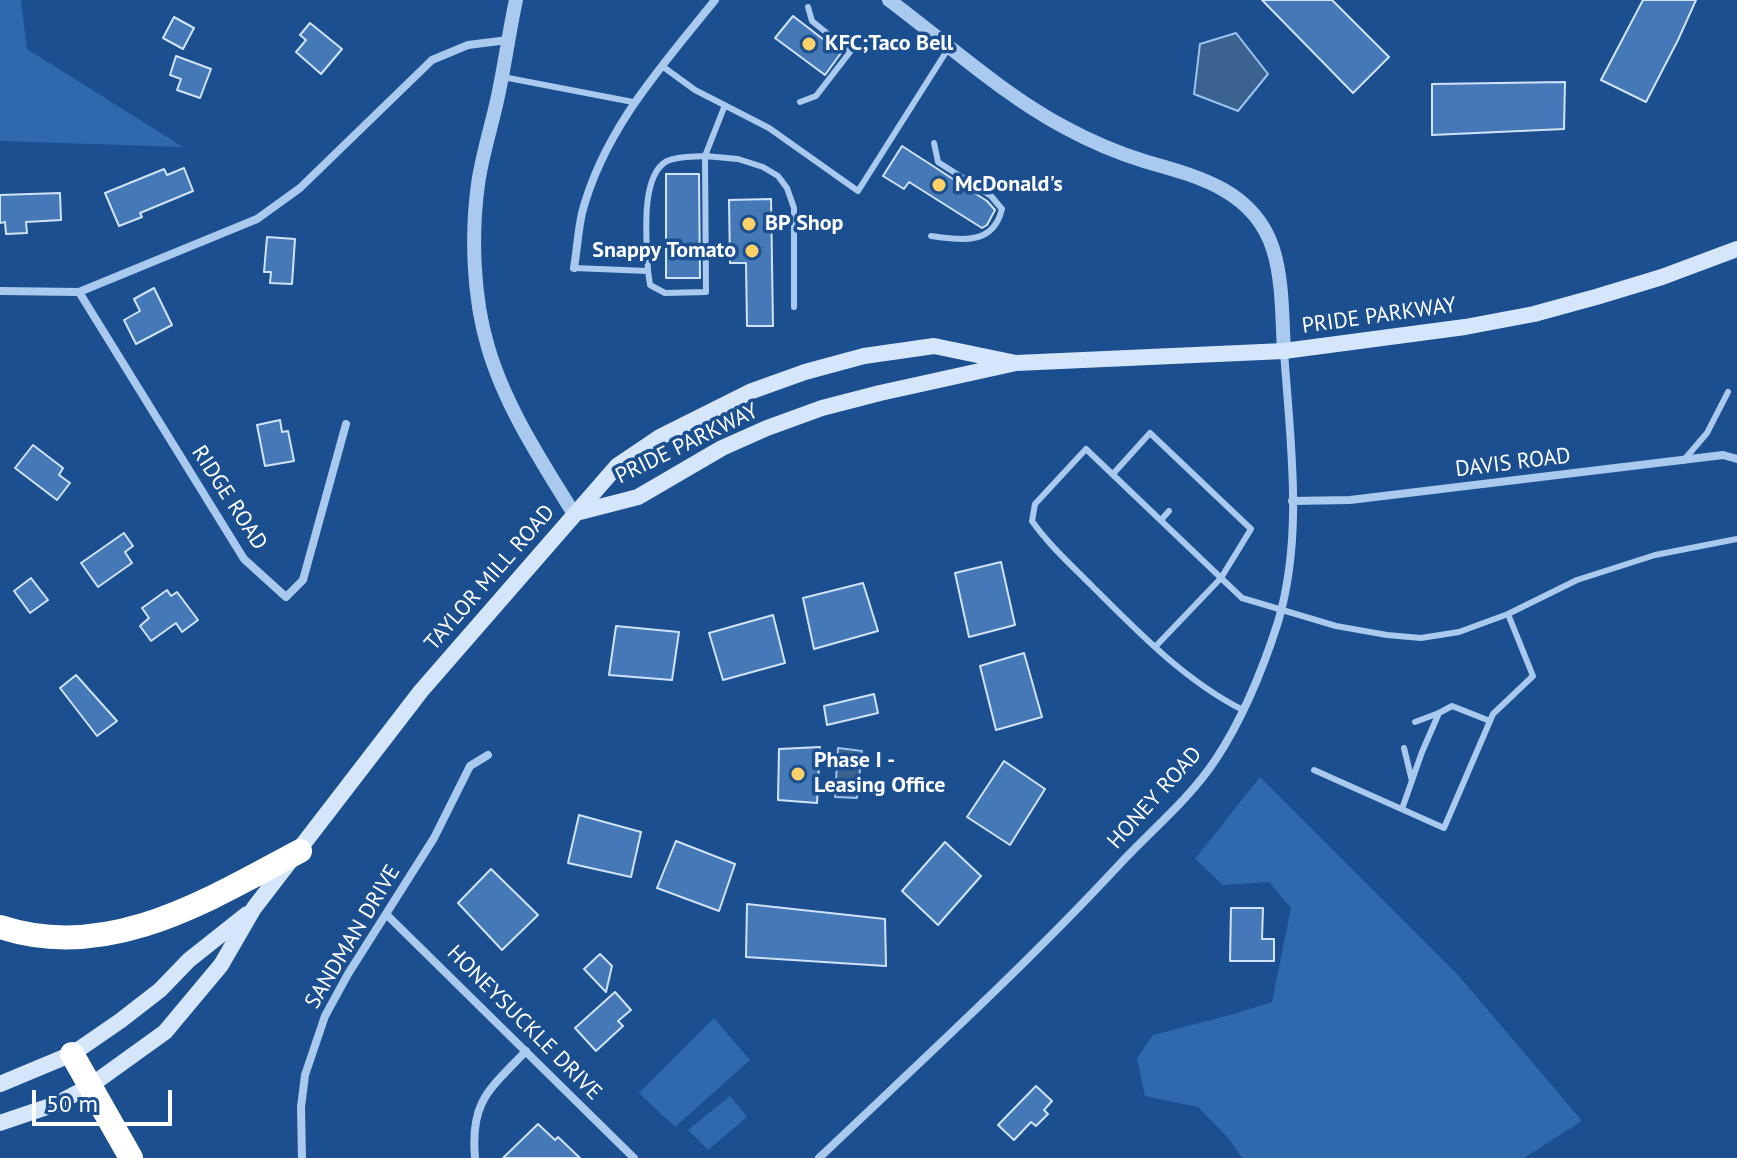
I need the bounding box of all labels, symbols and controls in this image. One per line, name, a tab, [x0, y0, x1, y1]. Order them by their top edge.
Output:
place label: KFC;Taco Bell	[825, 31, 953, 57]
marker: KFC;Taco Bell	[800, 35, 818, 53]
place label: McDonald's	[955, 172, 1063, 198]
marker: McDonald's	[930, 176, 948, 194]
place label: BP Shop	[765, 211, 843, 237]
marker: BP Shop	[740, 215, 758, 233]
place label: Snappy Tomato	[592, 238, 736, 264]
marker: Snappy Tomato	[743, 242, 761, 260]
street label: PRIDE PARKWAY	[1300, 292, 1458, 340]
street label: PRIDE PARKWAY	[611, 398, 763, 490]
street label: RIDGE ROAD	[186, 441, 272, 555]
street label: DAVIS ROAD	[1454, 443, 1572, 483]
street label: TAYLOR MILL ROAD	[419, 500, 561, 656]
street label: HONEY ROAD	[1102, 741, 1208, 855]
place label: Phase I - Leasing Office	[814, 748, 945, 800]
marker: Phase I - Leasing Office	[789, 765, 807, 783]
street label: SANDMAN DRIVE	[300, 860, 406, 1014]
street label: HONEYSUCKLE DRIVE	[441, 940, 607, 1106]
scale bar	[36, 1074, 176, 1124]
text: 50 m	[46, 1088, 98, 1119]

